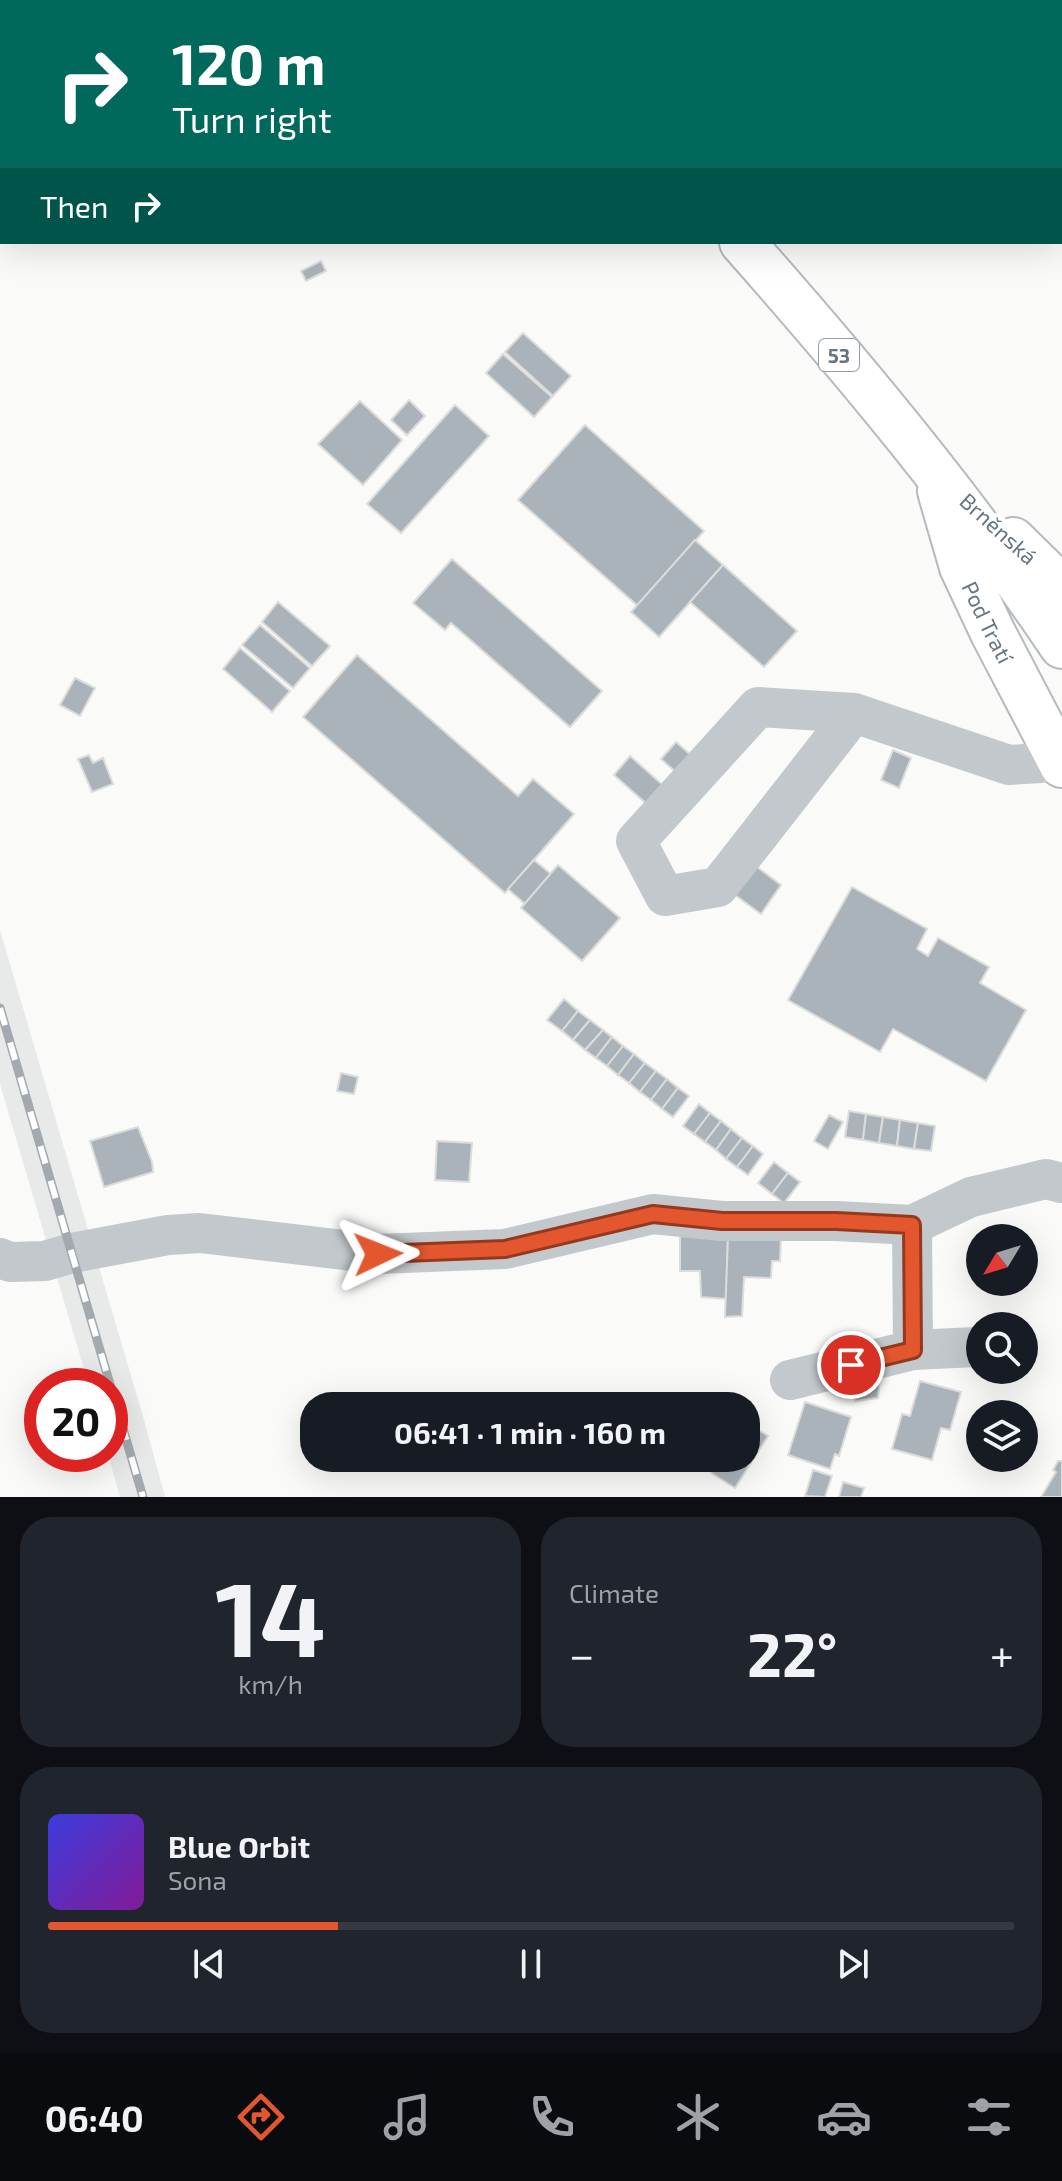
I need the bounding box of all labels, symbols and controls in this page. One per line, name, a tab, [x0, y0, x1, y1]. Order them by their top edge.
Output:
text: 120 m	[172, 29, 326, 96]
icon: right	[40, 32, 144, 136]
text: Turn right	[172, 97, 332, 140]
icon: right	[124, 184, 168, 228]
text: Then	[40, 188, 108, 224]
road number: 53	[819, 339, 859, 371]
street label: Brněnská	[955, 487, 1043, 569]
street label: Pod Tratí	[957, 577, 1020, 669]
position arrow	[336, 1212, 420, 1296]
north arrow	[966, 1224, 1038, 1296]
map controls	[966, 1224, 1038, 1472]
button: search	[966, 1312, 1038, 1384]
pin	[817, 1331, 885, 1399]
icon: arrive	[829, 1343, 873, 1387]
speed limit sign: 20	[24, 1368, 128, 1472]
button: layers	[966, 1400, 1038, 1472]
text: 06:41 · 1 min · 160 m	[394, 1414, 666, 1450]
text: 14	[215, 1553, 326, 1678]
text: Climate	[569, 1577, 659, 1608]
text: 22°	[747, 1617, 837, 1689]
text: −	[569, 1627, 595, 1680]
text: +	[990, 1627, 1014, 1680]
text: km/h	[238, 1668, 303, 1699]
text: Blue Orbit	[168, 1828, 310, 1864]
text: Sona	[168, 1864, 227, 1895]
icon: previous	[187, 1942, 231, 1986]
icon: pause	[509, 1942, 553, 1986]
icon: next	[831, 1942, 875, 1986]
icon: directions	[233, 2089, 289, 2145]
icon: music	[379, 2089, 435, 2145]
icon: phone	[524, 2089, 580, 2145]
icon: climate	[670, 2089, 726, 2145]
icon: car	[816, 2089, 872, 2145]
icon: filters	[961, 2089, 1017, 2145]
text: 06:40	[45, 2096, 144, 2139]

